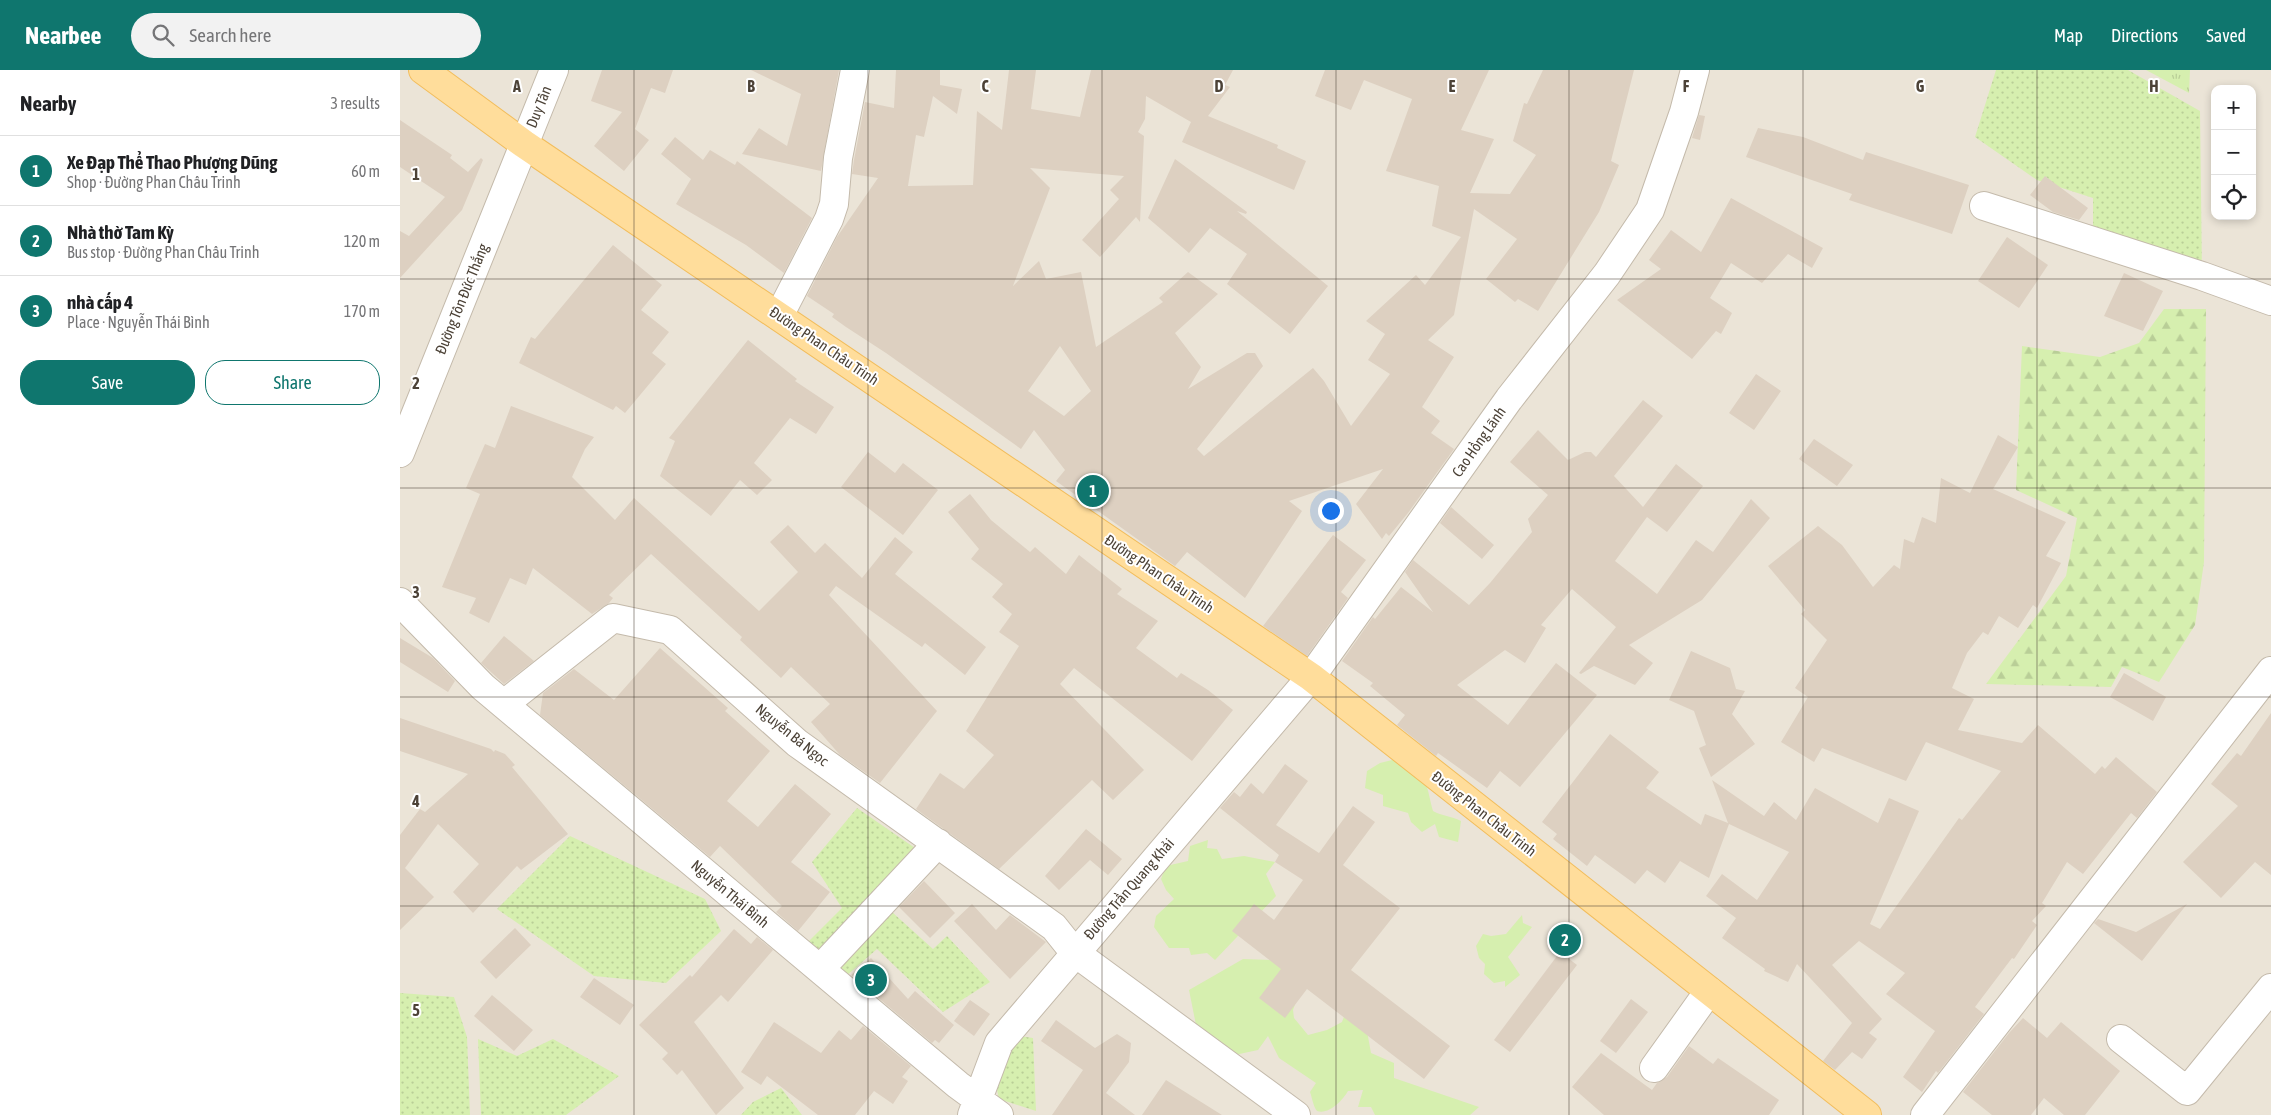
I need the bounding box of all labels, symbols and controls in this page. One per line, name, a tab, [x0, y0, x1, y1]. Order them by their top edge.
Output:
search box	[131, 13, 481, 58]
icon: search	[149, 21, 177, 49]
text: Nearbee	[25, 22, 101, 49]
text: Search here	[189, 24, 271, 46]
text: Map	[2054, 25, 2083, 46]
text: Directions	[2111, 25, 2178, 46]
text: Saved	[2206, 25, 2246, 46]
text: A	[512, 77, 521, 95]
text: B	[747, 77, 755, 95]
text: C	[981, 77, 989, 95]
text: D	[1215, 77, 1224, 95]
text: E	[1449, 77, 1456, 95]
text: F	[1683, 77, 1690, 95]
text: G	[1916, 77, 1925, 95]
text: H	[2149, 77, 2159, 95]
street label: Duy Tân	[522, 83, 555, 130]
map controls	[2211, 85, 2256, 220]
button: +	[2211, 85, 2256, 130]
text: Nearby	[20, 91, 76, 115]
text: 3 results	[330, 94, 380, 112]
button: −	[2211, 130, 2256, 175]
text: Xe Đạp Thể Thao Phượng Dũng	[67, 151, 277, 173]
text: 1	[32, 162, 40, 180]
text: 60 m	[351, 162, 380, 180]
text: 1	[412, 165, 420, 183]
text: Shop · Đường Phan Châu Trinh	[67, 173, 241, 191]
button: locate	[2211, 175, 2256, 220]
text: Nhà thờ Tam Kỳ	[67, 221, 174, 243]
text: 2	[32, 232, 40, 250]
text: 120 m	[344, 232, 380, 250]
street label: Đường Tôn Đức Thắng	[432, 240, 492, 357]
text: Bus stop · Đường Phan Châu Trinh	[67, 243, 260, 261]
text: nhà cấp 4	[67, 291, 133, 313]
text: 3	[32, 302, 40, 320]
text: 170 m	[344, 302, 380, 320]
street label: Đường Phan Châu Trinh	[767, 303, 882, 388]
text: Place · Nguyễn Thái Bình	[67, 313, 210, 331]
button: Save	[20, 360, 195, 405]
button: Share	[205, 360, 380, 405]
text: 2	[412, 374, 420, 392]
street label: Cao Hồng Lãnh	[1448, 403, 1509, 480]
pin: 1	[1077, 472, 1109, 510]
your location	[1318, 498, 1344, 524]
street label: Đường Phan Châu Trinh	[1102, 531, 1217, 616]
text: 3	[412, 583, 420, 601]
street label: Nguyễn Bá Ngọc	[753, 700, 832, 769]
street label: Đường Phan Châu Trinh	[1429, 768, 1540, 860]
text: 4	[411, 792, 420, 810]
street label: Đường Trần Quang Khải	[1080, 835, 1177, 943]
street label: Nguyễn Thái Bình	[688, 856, 773, 931]
pin: 2	[1549, 921, 1581, 959]
pin: 3	[855, 961, 887, 999]
text: 5	[412, 1001, 420, 1019]

